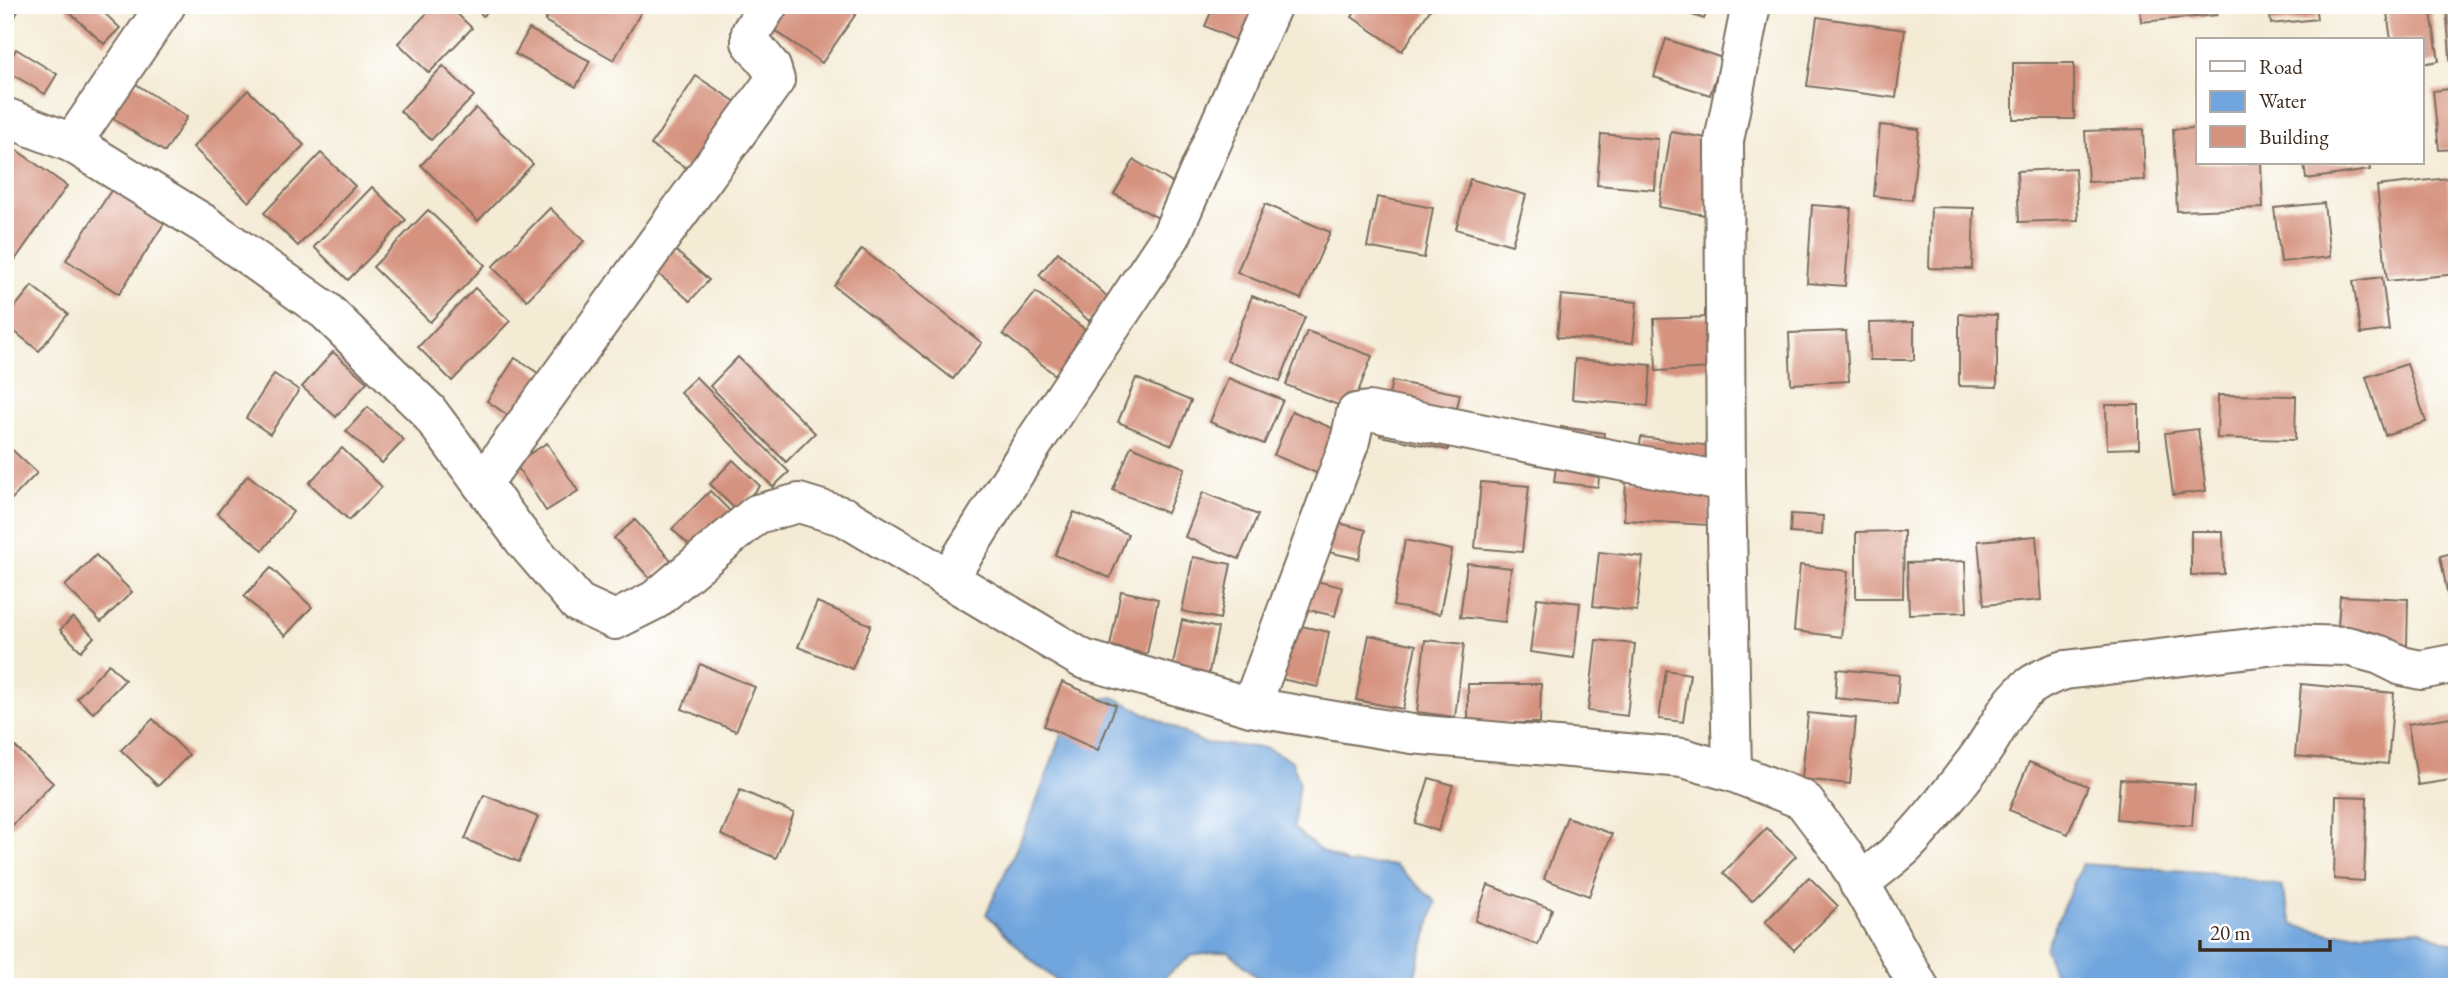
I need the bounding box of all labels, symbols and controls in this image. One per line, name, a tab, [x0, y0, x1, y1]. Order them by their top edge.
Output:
legend	[2196, 38, 2424, 164]
text: Road	[2259, 53, 2303, 80]
text: Water	[2259, 87, 2306, 114]
text: Building	[2259, 123, 2329, 150]
scale bar	[2200, 908, 2329, 952]
text: 20 m	[2210, 919, 2251, 946]

